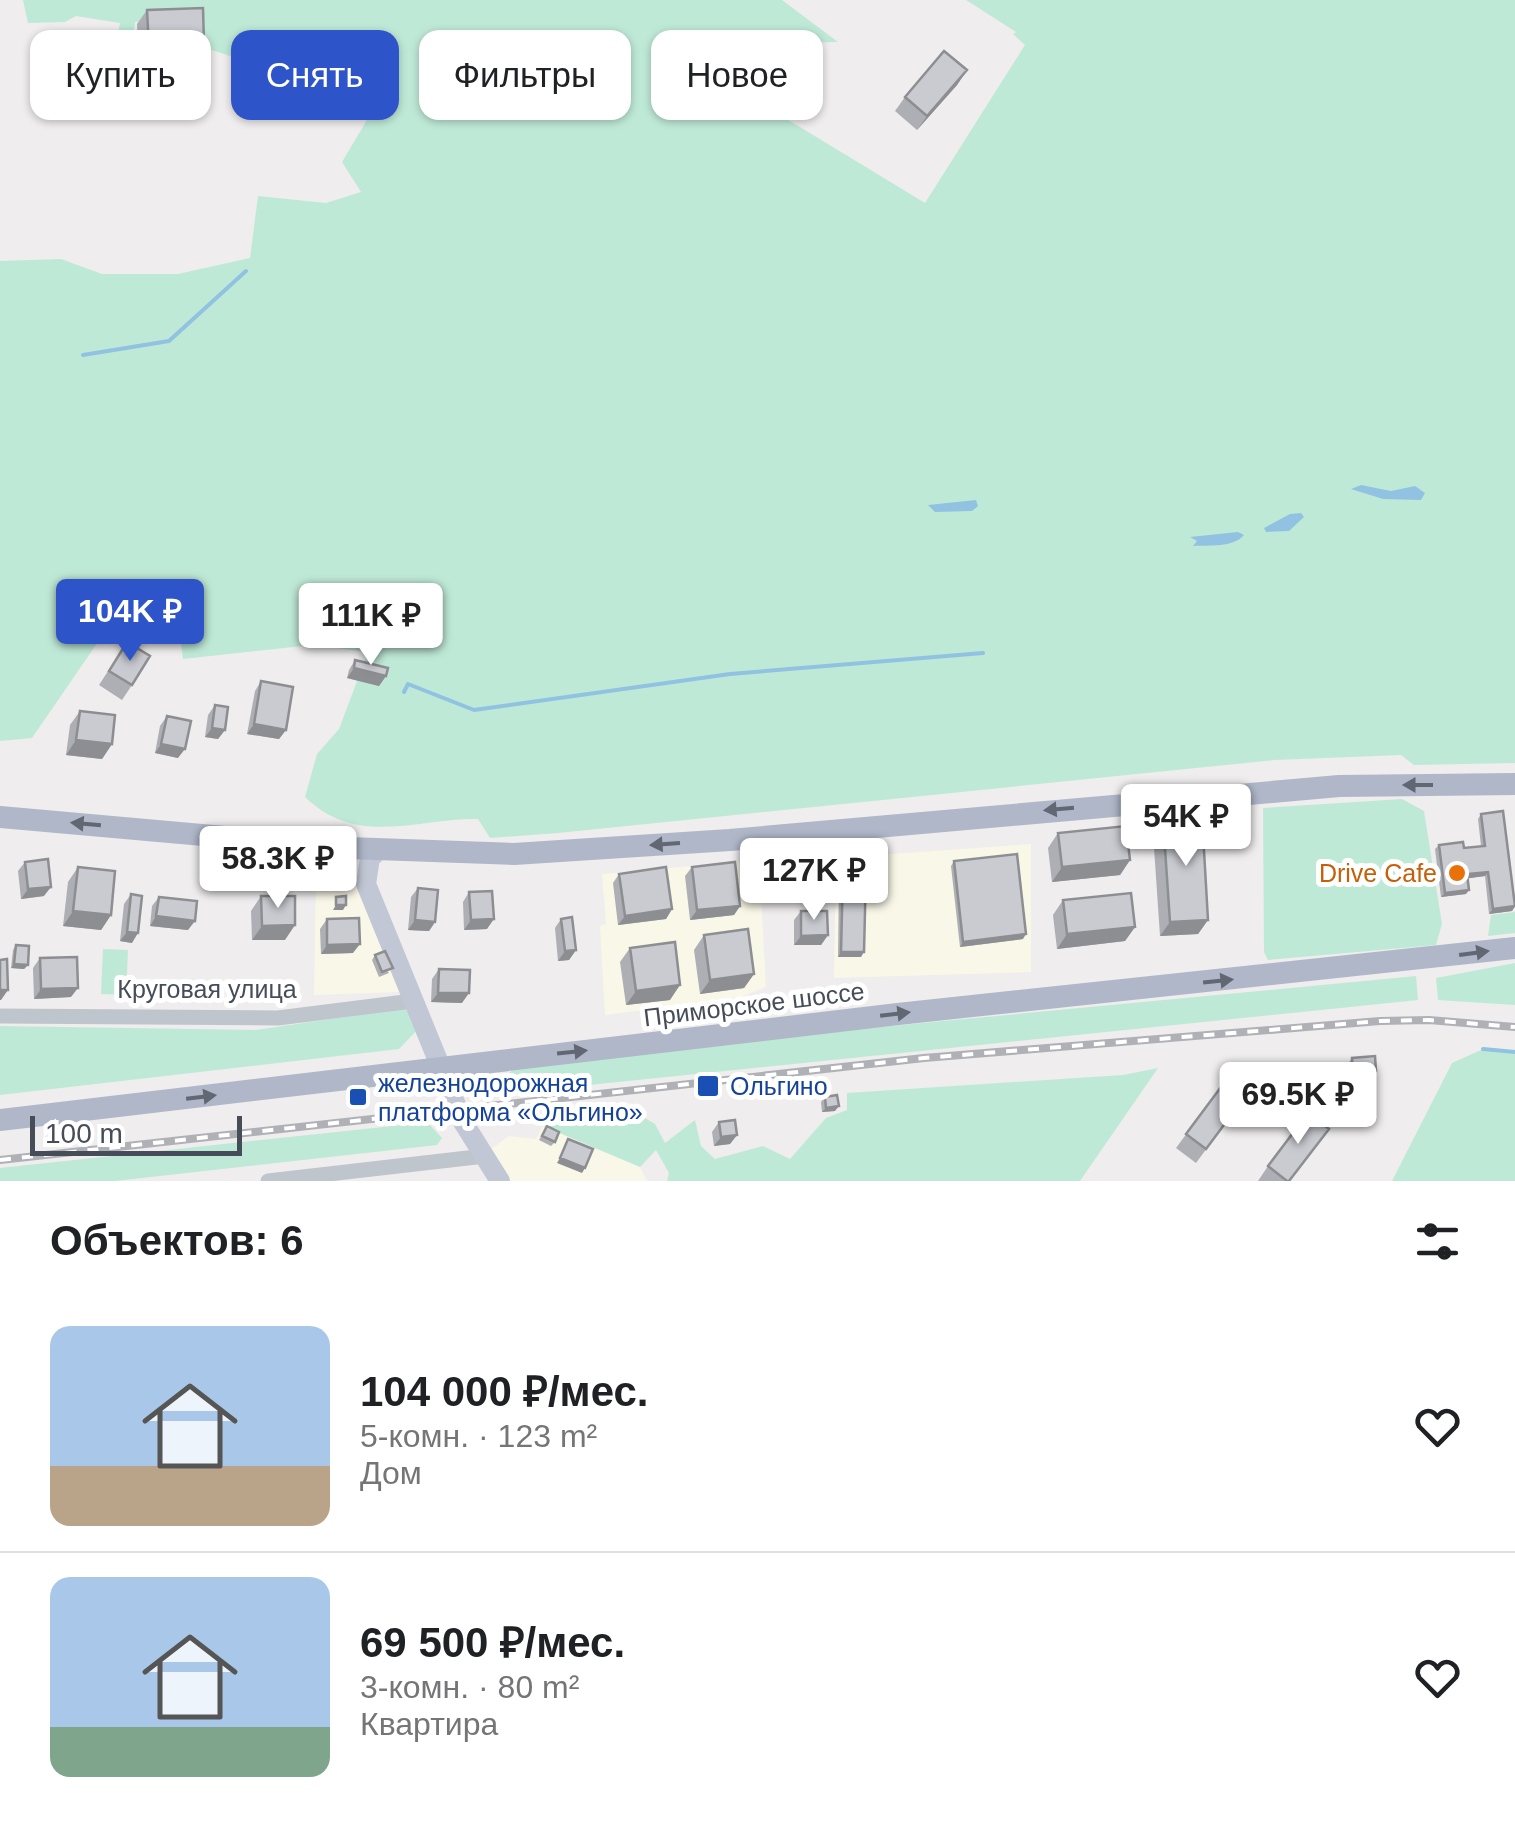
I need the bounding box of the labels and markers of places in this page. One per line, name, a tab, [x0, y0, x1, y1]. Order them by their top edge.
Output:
pin: 104K ₽	[49, 579, 211, 664]
pin: 111K ₽	[290, 583, 452, 668]
pin: 54K ₽	[1116, 784, 1256, 869]
pin: 58.3K ₽	[186, 826, 370, 911]
pin: 127K ₽	[733, 838, 895, 923]
place label: Drive Cafe	[1319, 859, 1437, 887]
marker: Drive Cafe	[1446, 862, 1468, 884]
pin: 69.5K ₽	[1206, 1062, 1390, 1147]
place label: железнодорожная платформа «Ольгино»	[378, 1069, 643, 1126]
place label: Ольгино	[730, 1072, 828, 1100]
marker: Ольгино	[695, 1073, 721, 1099]
marker: железнодорожная платформа «Ольгино»	[347, 1086, 369, 1108]

